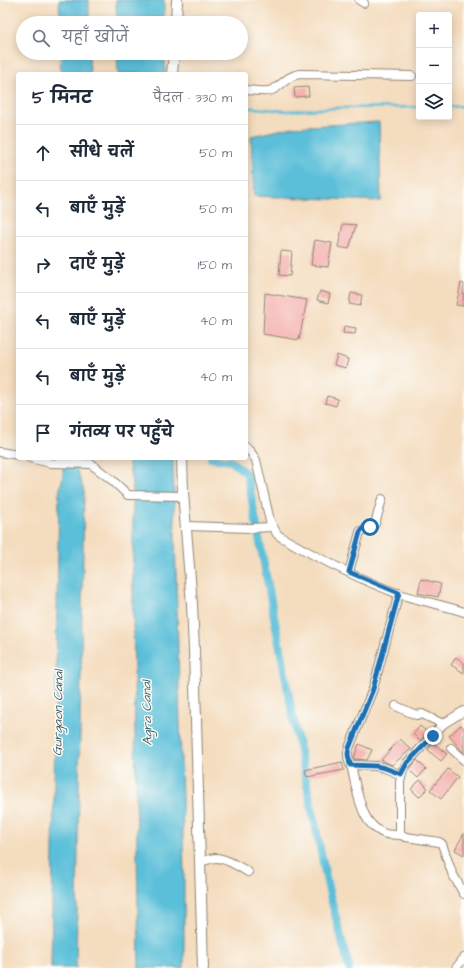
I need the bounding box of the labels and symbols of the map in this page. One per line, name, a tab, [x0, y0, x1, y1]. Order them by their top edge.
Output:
route start	[361, 518, 379, 536]
water label: Gurgaon Canal	[48, 668, 69, 756]
water label: Agra Canal	[137, 678, 158, 746]
route end	[424, 727, 442, 745]

